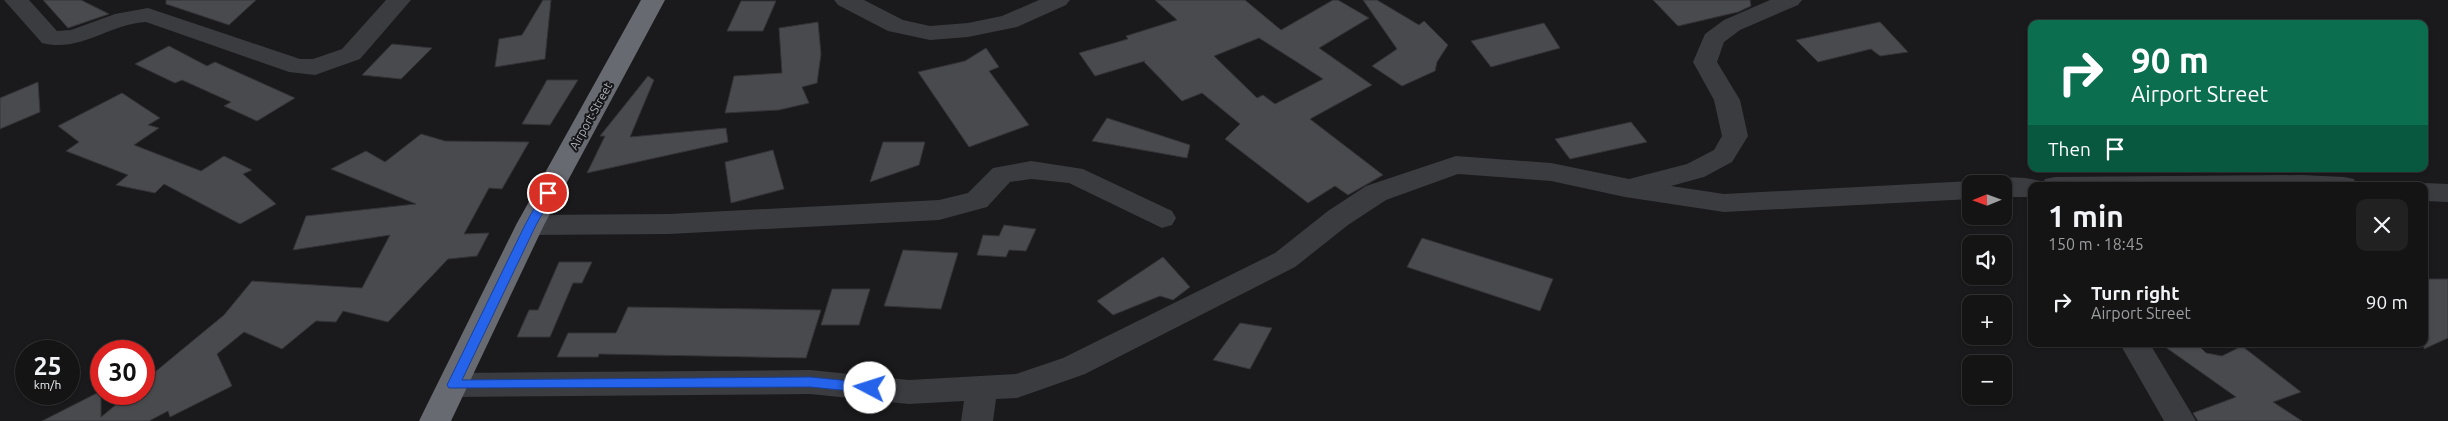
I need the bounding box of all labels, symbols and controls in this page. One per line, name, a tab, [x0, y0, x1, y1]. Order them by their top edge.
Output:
icon: right	[2048, 40, 2113, 105]
text: 90 m	[2131, 40, 2209, 80]
street label: Airport Street	[567, 80, 615, 152]
text: Airport Street	[2131, 81, 2268, 106]
icon: arrive	[2101, 135, 2129, 163]
text: Then	[2048, 138, 2091, 160]
pin	[527, 172, 569, 214]
north arrow	[1962, 175, 2012, 225]
map controls	[1962, 175, 2012, 405]
icon: arrive	[534, 179, 562, 207]
text: 1 min	[2048, 199, 2124, 233]
button: close	[2356, 199, 2408, 251]
button: sound	[1962, 235, 2012, 285]
text: 150 m · 18:45	[2048, 235, 2144, 253]
text: Turn right	[2091, 282, 2179, 304]
icon: right	[2048, 288, 2076, 316]
text: 90 m	[2366, 291, 2408, 313]
button: +	[1962, 295, 2012, 345]
text: Airport Street	[2091, 304, 2191, 322]
speed limit sign: 30	[90, 340, 155, 405]
text: 25	[33, 352, 62, 380]
button: −	[1962, 355, 2012, 405]
position arrow	[843, 361, 895, 413]
text: km/h	[34, 378, 61, 391]

